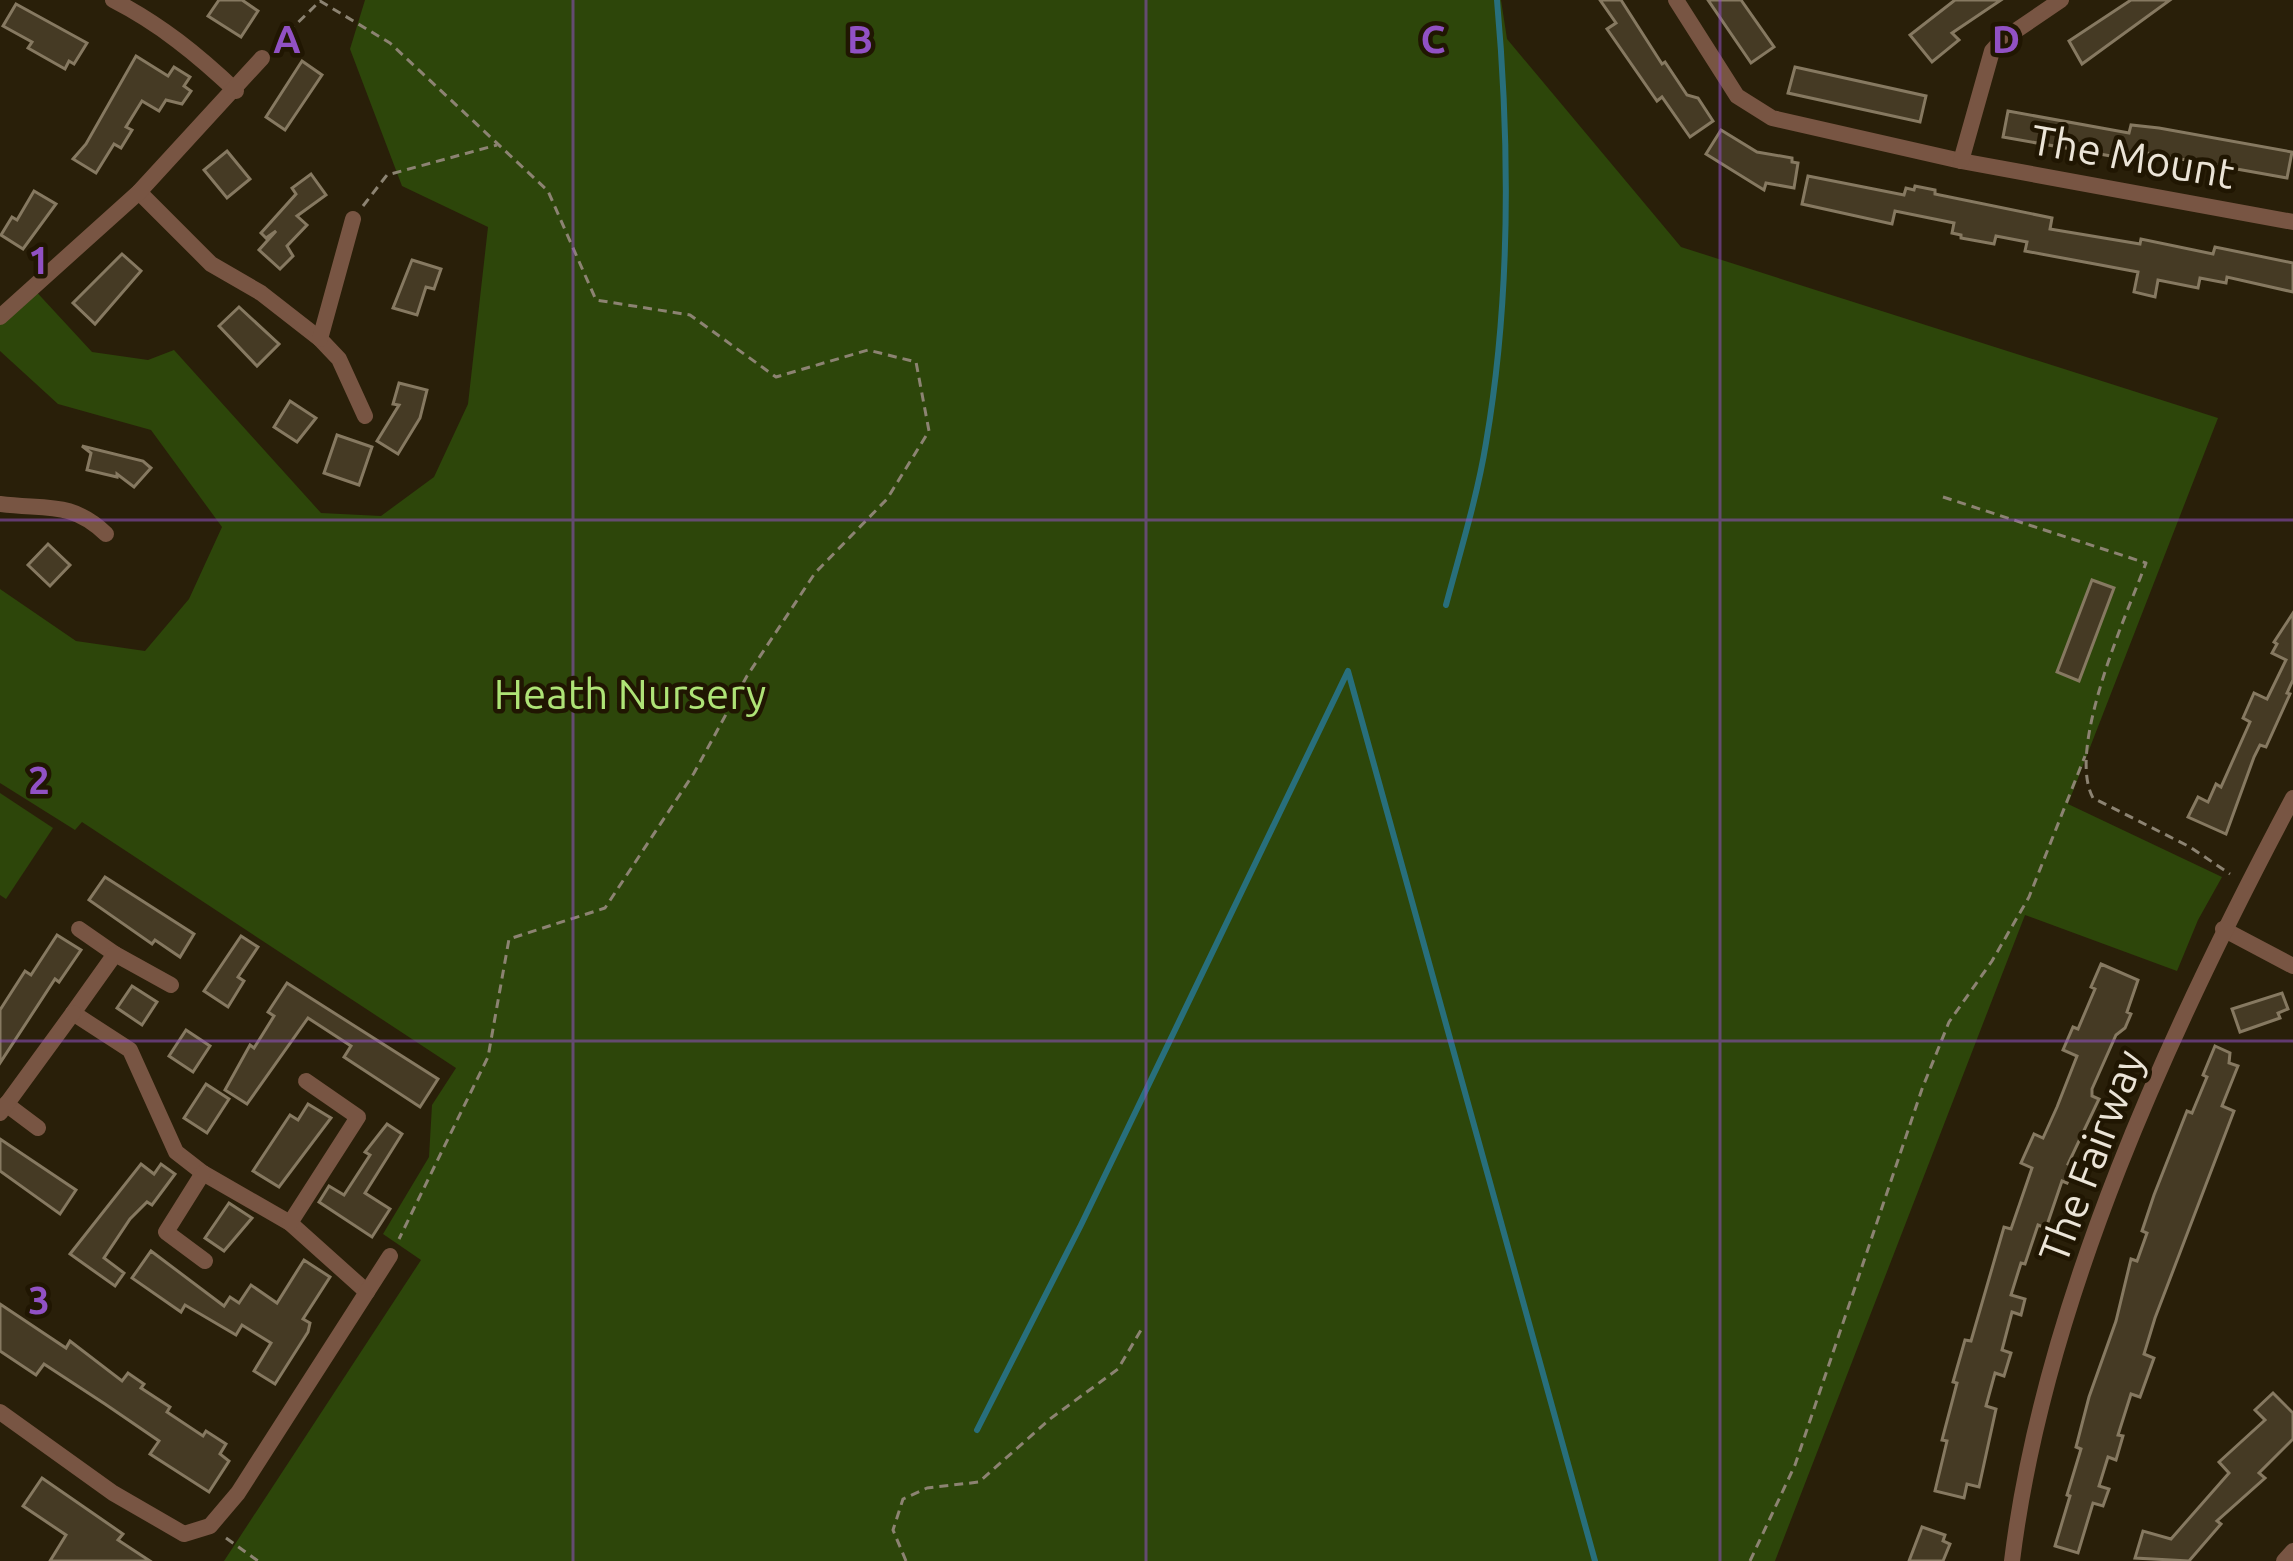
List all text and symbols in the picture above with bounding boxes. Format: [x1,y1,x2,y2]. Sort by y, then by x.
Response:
text: A [273,17,301,60]
text: B [847,17,873,60]
text: C [1421,17,1446,60]
text: D [1992,17,2020,60]
street label: The Mount [2028,115,2238,197]
text: 1 [28,238,50,281]
park label: Heath Nursery [494,670,766,717]
text: 2 [28,758,50,801]
street label: The Fairway [2029,1043,2153,1269]
text: 3 [28,1278,50,1321]

